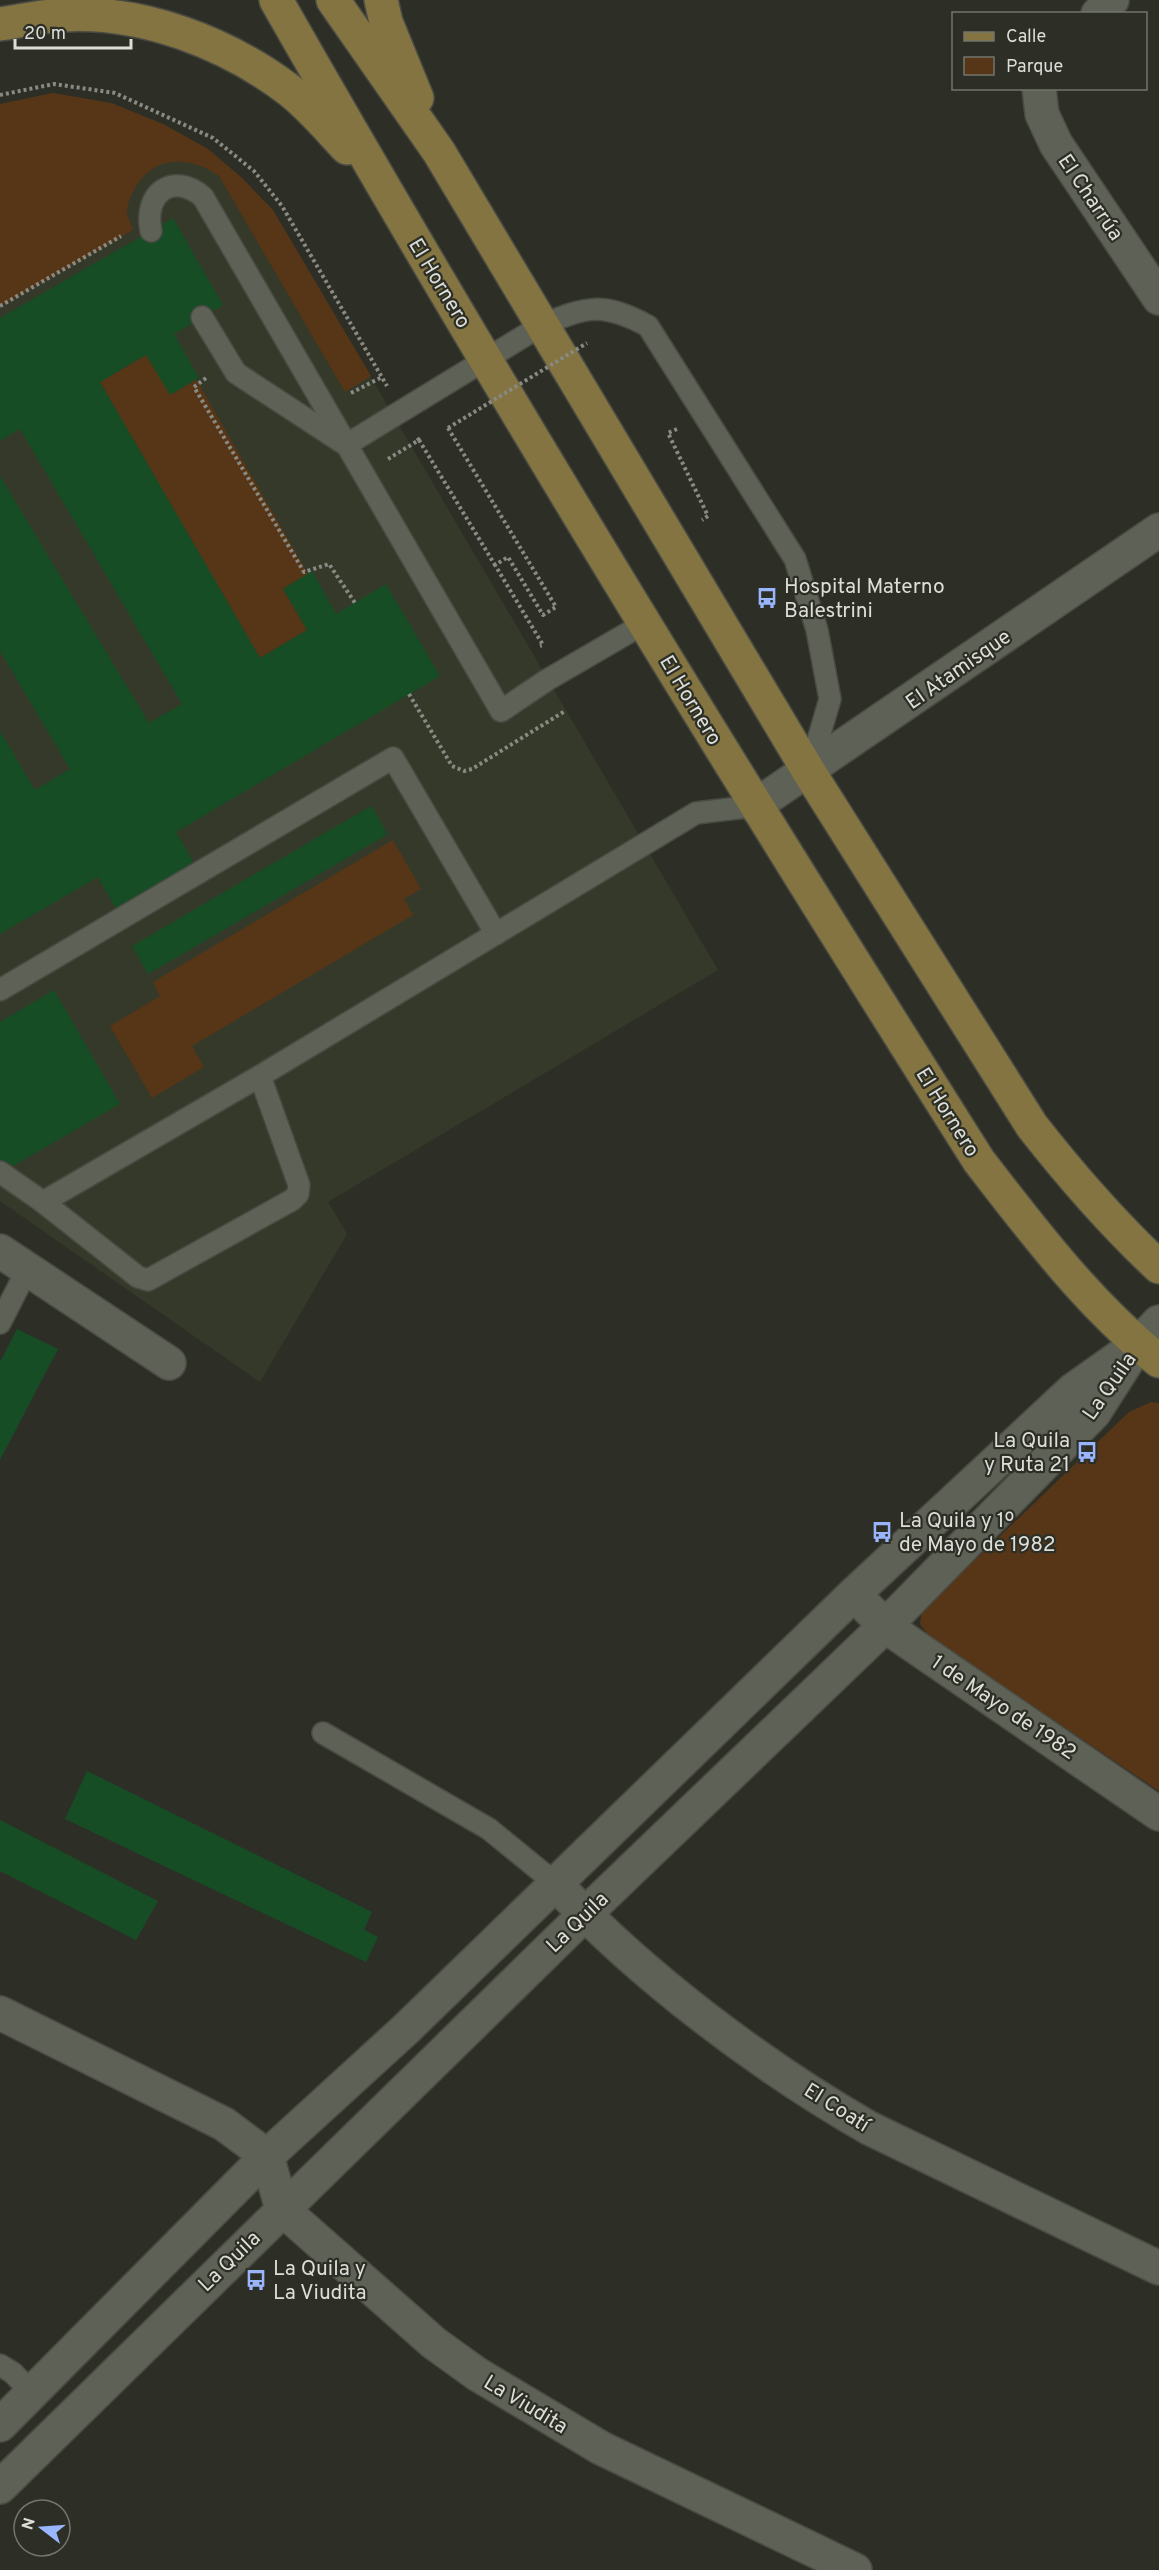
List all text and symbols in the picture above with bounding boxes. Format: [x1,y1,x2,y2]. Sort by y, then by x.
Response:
scale bar [15,12,130,50]
legend [952,12,1147,90]
text: 20 m [24,23,66,46]
text: Calle [1006,26,1046,49]
text: Parque [1006,56,1063,79]
street label: El Charrúa [1051,149,1129,246]
street label: El Hornero [401,234,476,334]
place label: Hospital Materno Balestrini [784,574,945,625]
bus stop icon: Hospital Materno Balestrini [755,586,779,610]
street label: El Atamisque [901,624,1017,717]
street label: El Hornero [652,651,727,751]
street label: El Hornero [909,1063,985,1163]
street label: La Quila [1077,1348,1143,1426]
place label: La Quila y Ruta 21 [984,1428,1070,1479]
bus stop icon: La Quila y Ruta 21 [1075,1440,1099,1464]
place label: La Quila y 1º de Mayo de 1982 [899,1508,1056,1559]
bus stop icon: La Quila y 1º de Mayo de 1982 [870,1520,894,1544]
street label: 1 de Mayo de 1982 [925,1650,1081,1767]
street label: La Quila [541,1887,615,1959]
street label: El Coatí [798,2078,876,2140]
street label: La Quila [193,2226,267,2298]
place label: La Quila y La Viudita [273,2256,367,2307]
bus stop icon: La Quila y La Viudita [244,2268,268,2292]
street label: La Viudita [478,2370,572,2441]
north arrow [12,2498,72,2558]
text: N [18,2516,41,2533]

